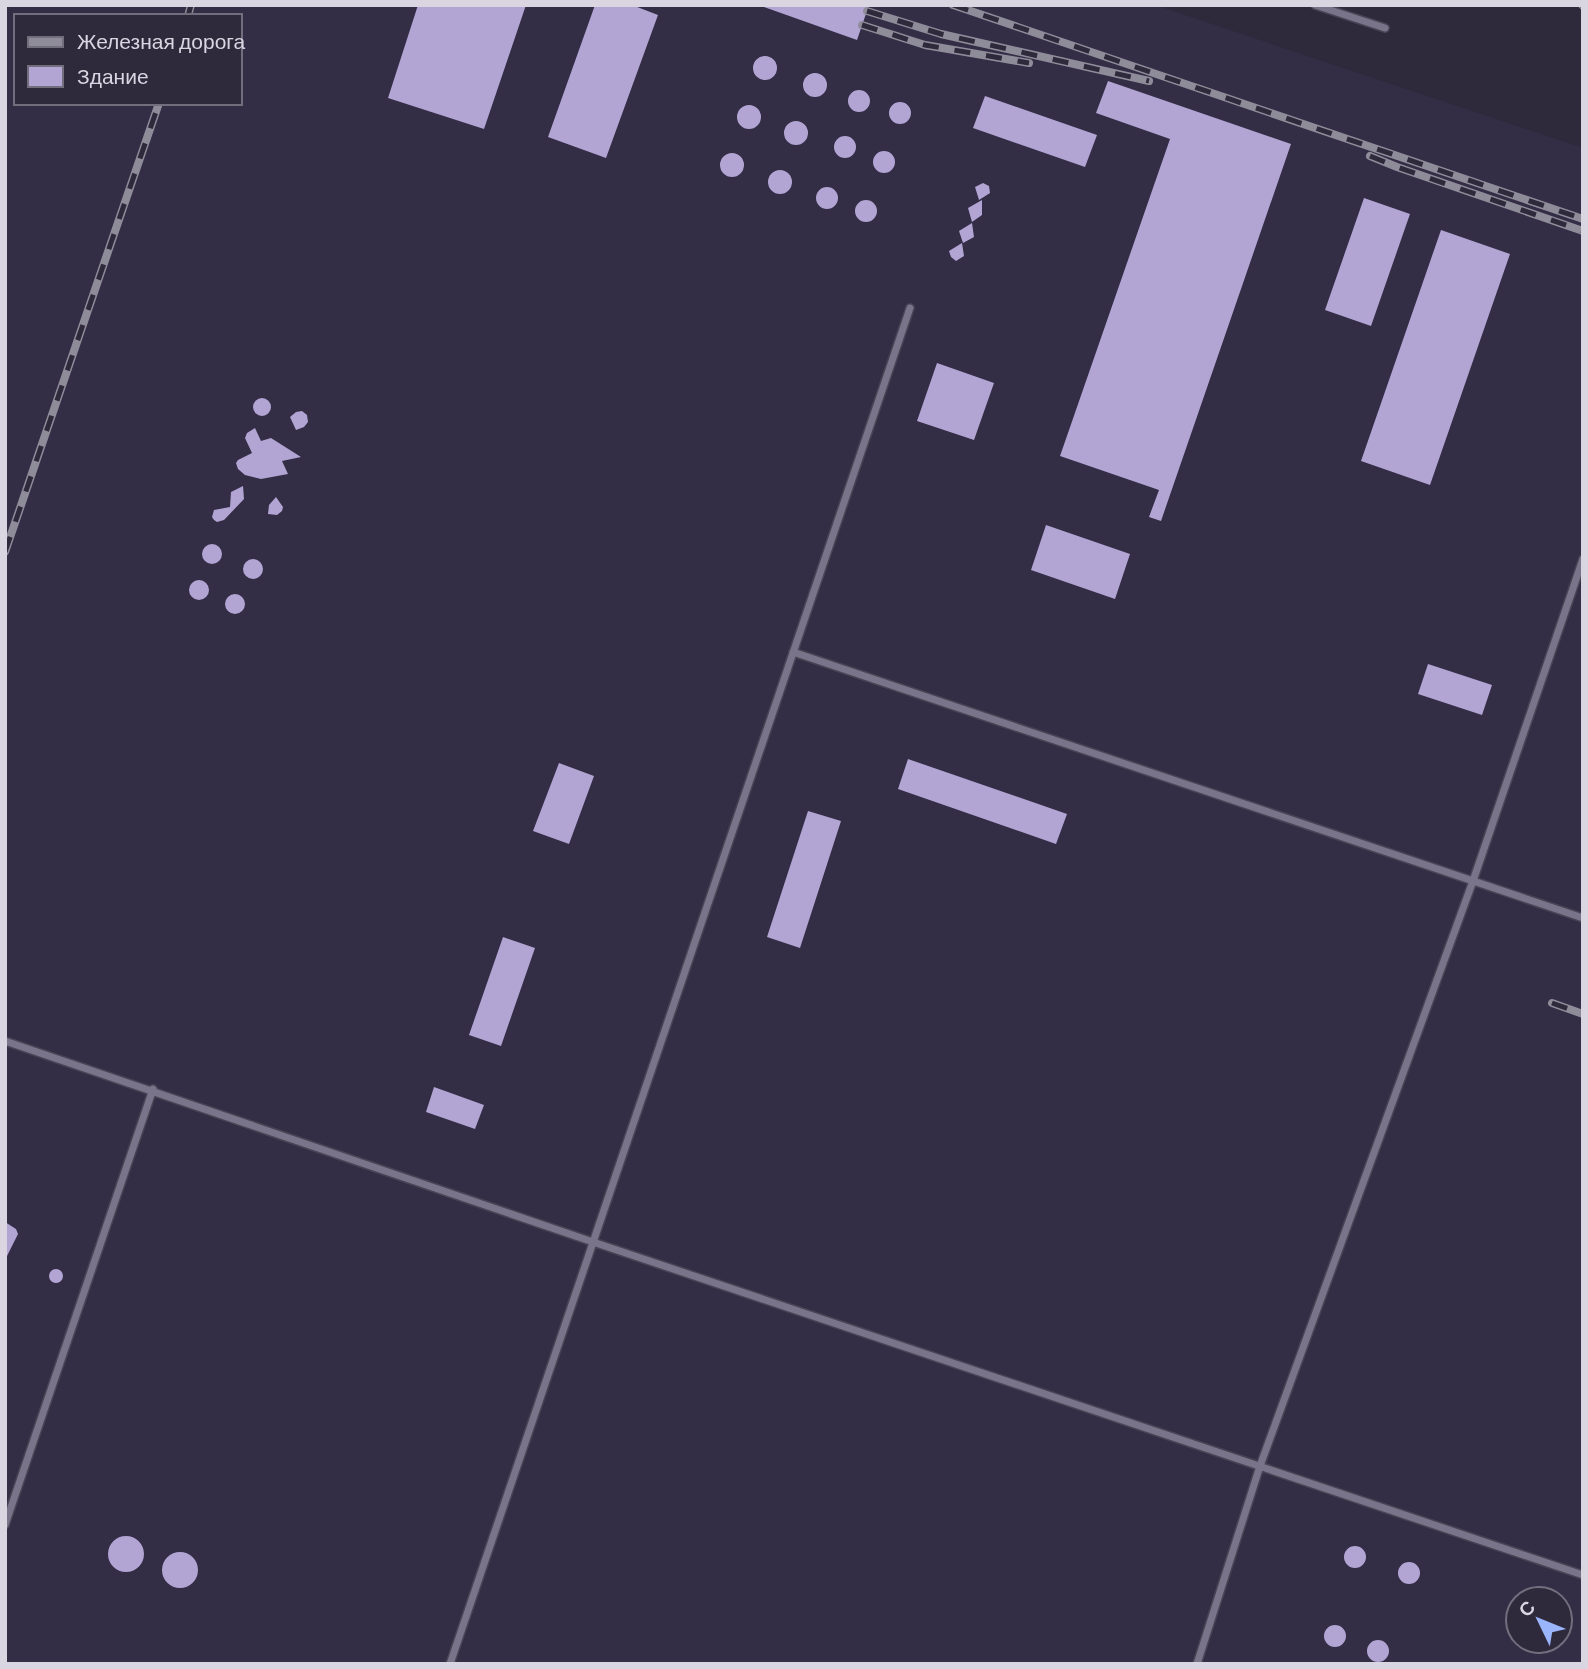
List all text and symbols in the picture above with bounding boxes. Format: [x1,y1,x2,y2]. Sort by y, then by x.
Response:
legend [14,14,242,105]
text: Железная дорога [77,28,246,53]
text: Здание [77,63,149,88]
north arrow [1504,1585,1574,1655]
text: С [1513,1595,1539,1621]

